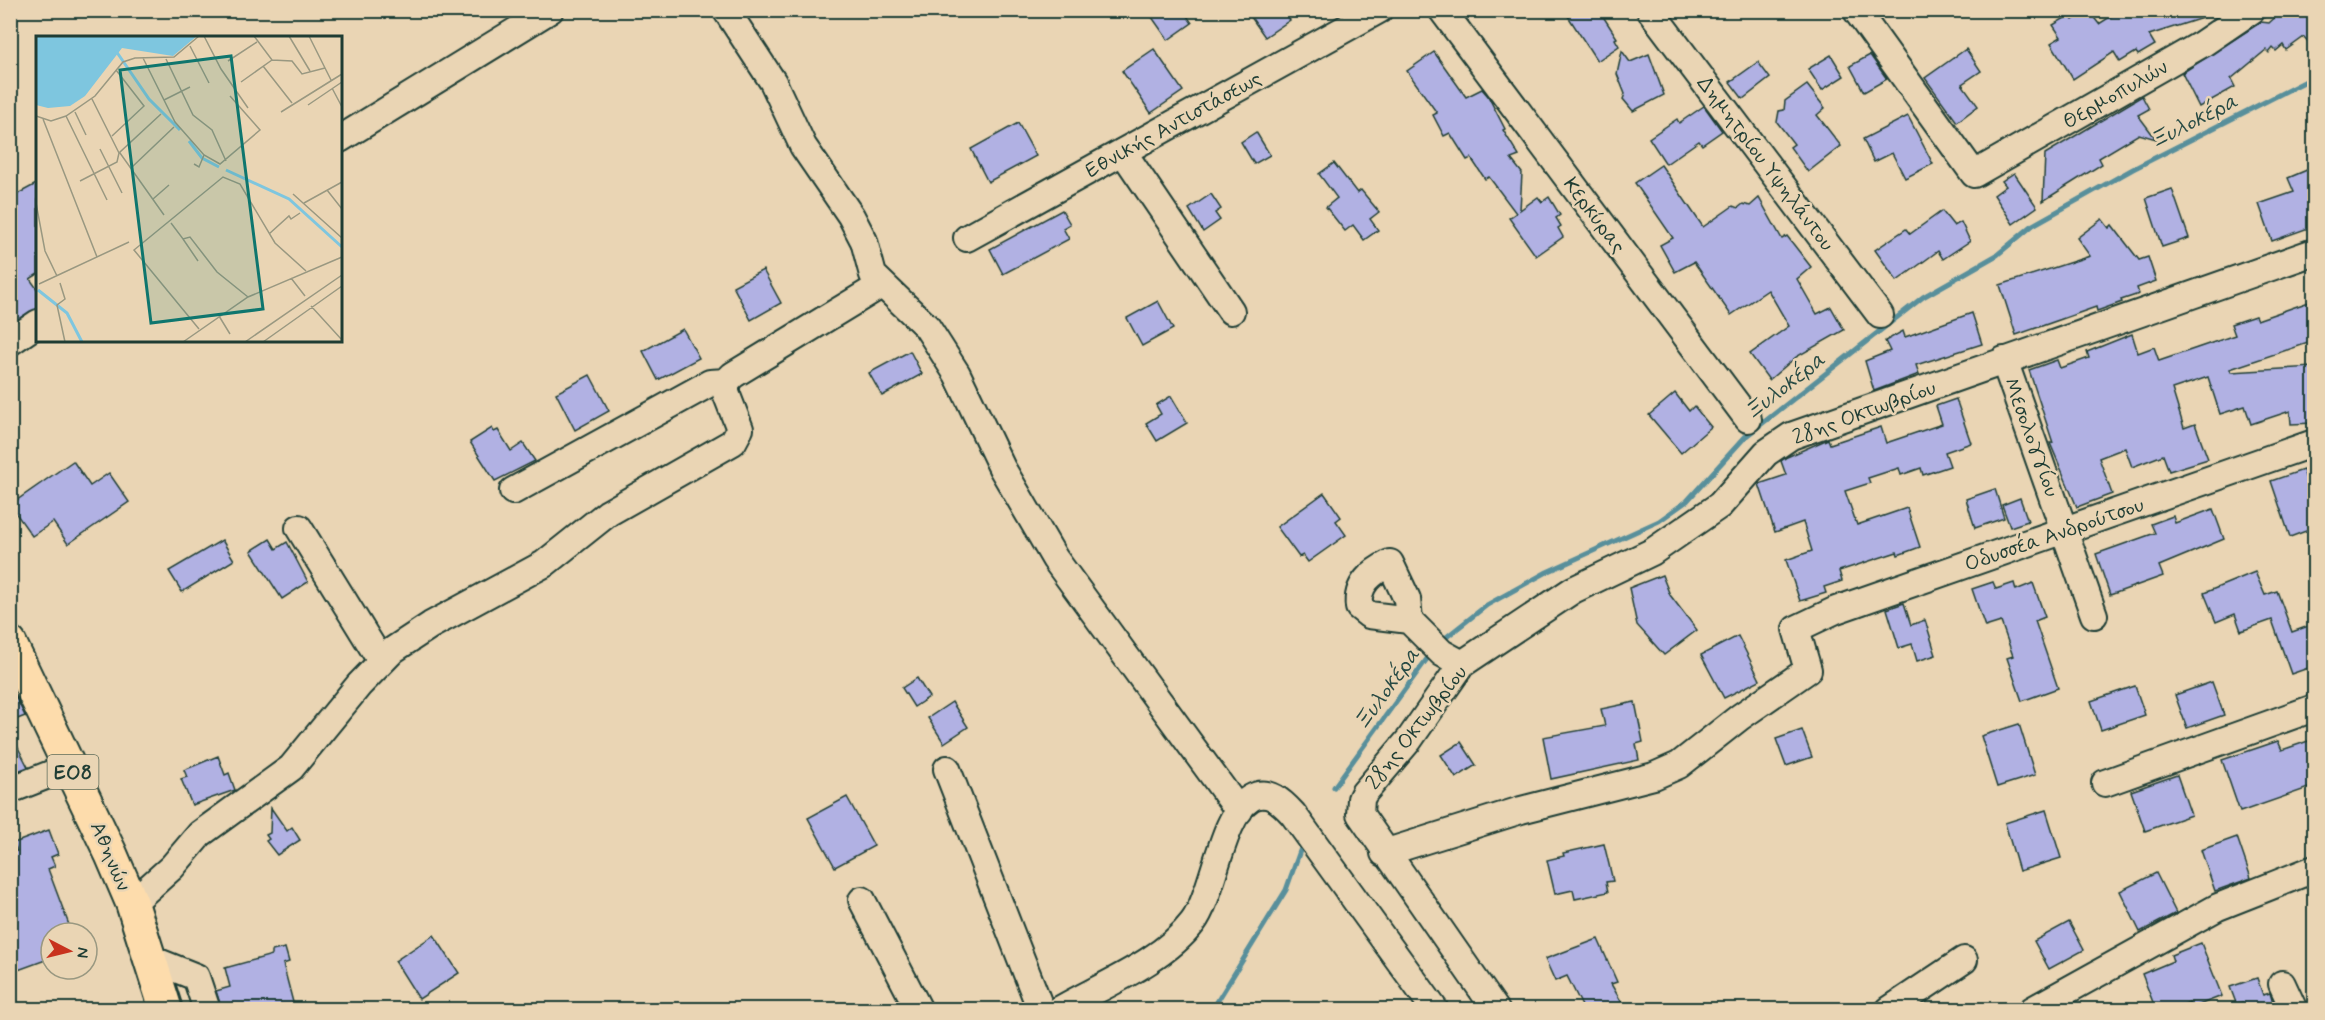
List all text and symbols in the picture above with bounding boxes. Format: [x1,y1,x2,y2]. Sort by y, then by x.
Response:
inset map [36,36,342,342]
street label: Θερμοπυλών [2058,53,2173,136]
street label: Εθνικής Αντιστάσεως [1080,65,1267,185]
street label: Δημητρίου Υψηλάντου [1690,70,1840,257]
water label: Ξυλοκέρα [2144,87,2243,156]
street label: Κερκύρας [1556,172,1632,259]
water label: Ξυλοκέρα [1738,345,1832,427]
street label: 28ης Οκτωβρίου [1789,374,1940,452]
street label: Μεσολογγίου [1997,374,2066,501]
street label: Οδυσσέα Ανδρούτσου [1961,490,2148,579]
water label: Ξυλοκέρα [1347,642,1427,736]
street label: 28ης Οκτωβρίου [1359,660,1474,796]
road number: ΕΟ8 [48,755,98,789]
street label: Αθηνών [83,817,137,895]
north arrow [39,921,99,981]
text: N [71,946,93,959]

